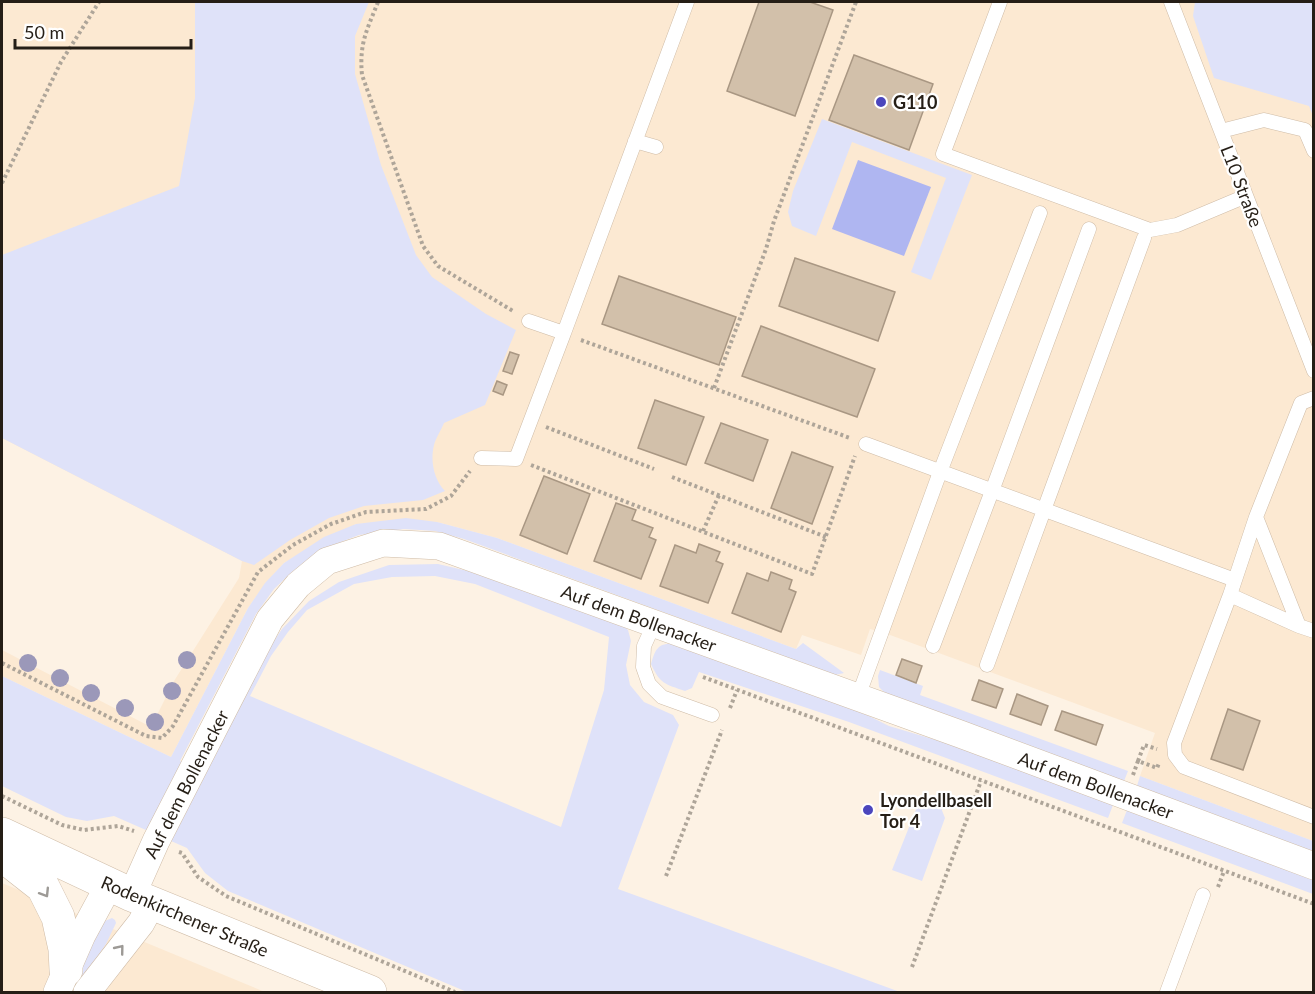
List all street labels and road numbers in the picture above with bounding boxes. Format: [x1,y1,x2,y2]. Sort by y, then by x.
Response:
street label: L10 Straße [1216,142,1268,230]
street label: Auf dem Bollenacker [558,580,720,656]
street label: Auf dem Bollenacker [139,706,233,862]
street label: Auf dem Bollenacker [1015,747,1177,823]
street label: Rodenkirchener Straße [98,871,272,961]

